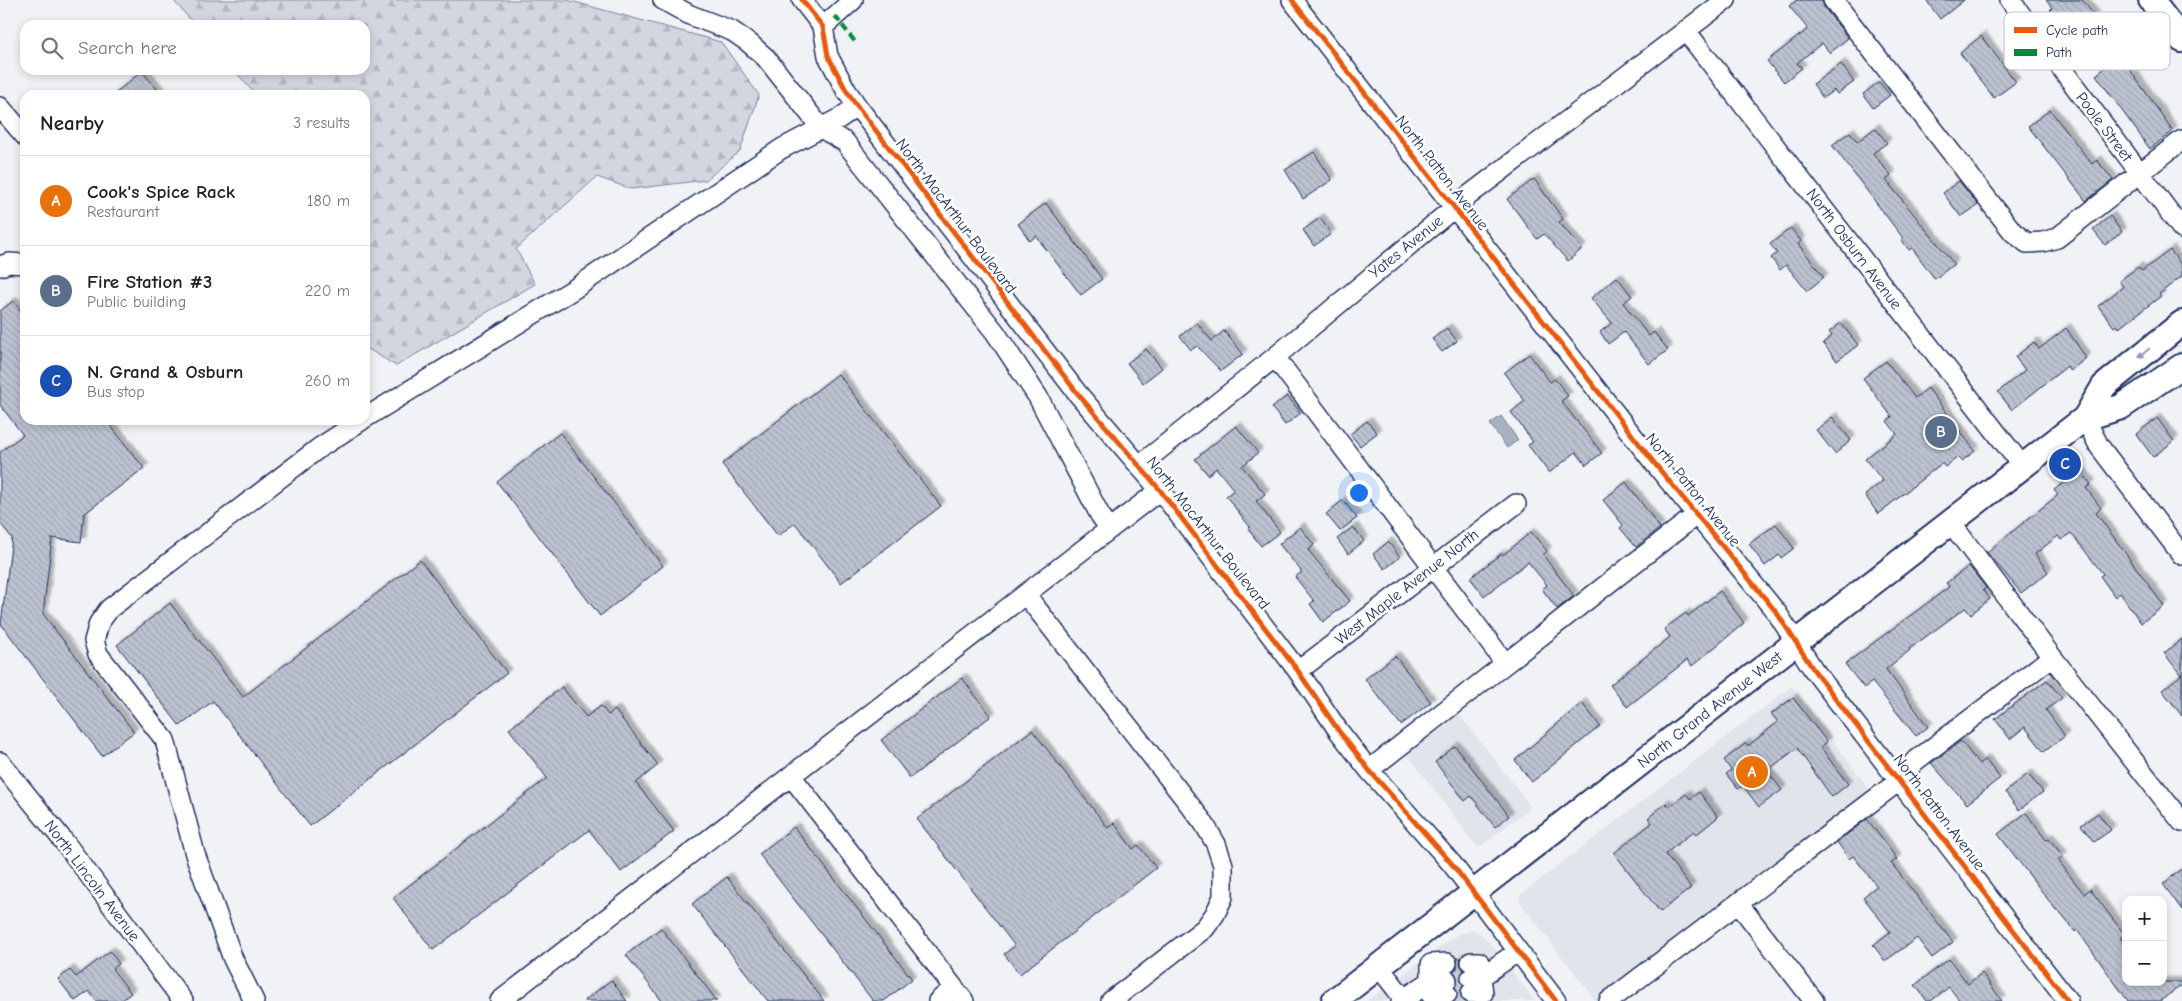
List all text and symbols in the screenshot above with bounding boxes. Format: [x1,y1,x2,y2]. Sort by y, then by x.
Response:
legend [2004,12,2170,70]
search box [20,20,370,75]
text: Cycle path [2046,22,2108,39]
icon: search [38,34,66,62]
text: Search here [78,37,177,59]
text: Path [2046,44,2072,61]
street label: Poole Street [2072,89,2136,166]
text: Nearby [40,111,104,135]
street label: North Patton Avenue [1392,112,1492,234]
text: 3 results [293,114,350,132]
street label: North MacArthur Boulevard [892,135,1020,297]
text: Cook's Spice Rack [87,181,235,203]
street label: North Osburn Avenue [1803,185,1905,313]
text: A [52,192,60,210]
text: 180 m [307,192,350,210]
text: Restaurant [87,203,159,221]
street label: Yates Avenue [1365,212,1447,282]
text: Fire Station #3 [87,271,212,293]
text: B [51,282,61,300]
text: 220 m [305,282,350,300]
text: Public building [87,293,186,311]
one-way arrow [2138,348,2151,359]
text: N. Grand & Osburn [87,361,243,383]
text: C [51,372,61,390]
text: 260 m [305,372,350,390]
text: Bus stop [87,383,145,401]
pin: B [1925,413,1957,451]
street label: North Patton Avenue [1642,430,1744,550]
pin: C [2049,445,2081,483]
street label: North MacArthur Boulevard [1143,453,1273,613]
your location [1346,480,1372,506]
street label: West Maple Avenue North [1332,525,1482,649]
street label: North Grand Avenue West [1634,648,1786,772]
street label: North Patton Avenue [1890,750,1988,874]
pin: A [1736,753,1768,791]
street label: North Lincoln Avenue [41,817,143,945]
map controls [2122,896,2167,986]
button: + [2122,896,2167,941]
button: − [2122,941,2167,986]

